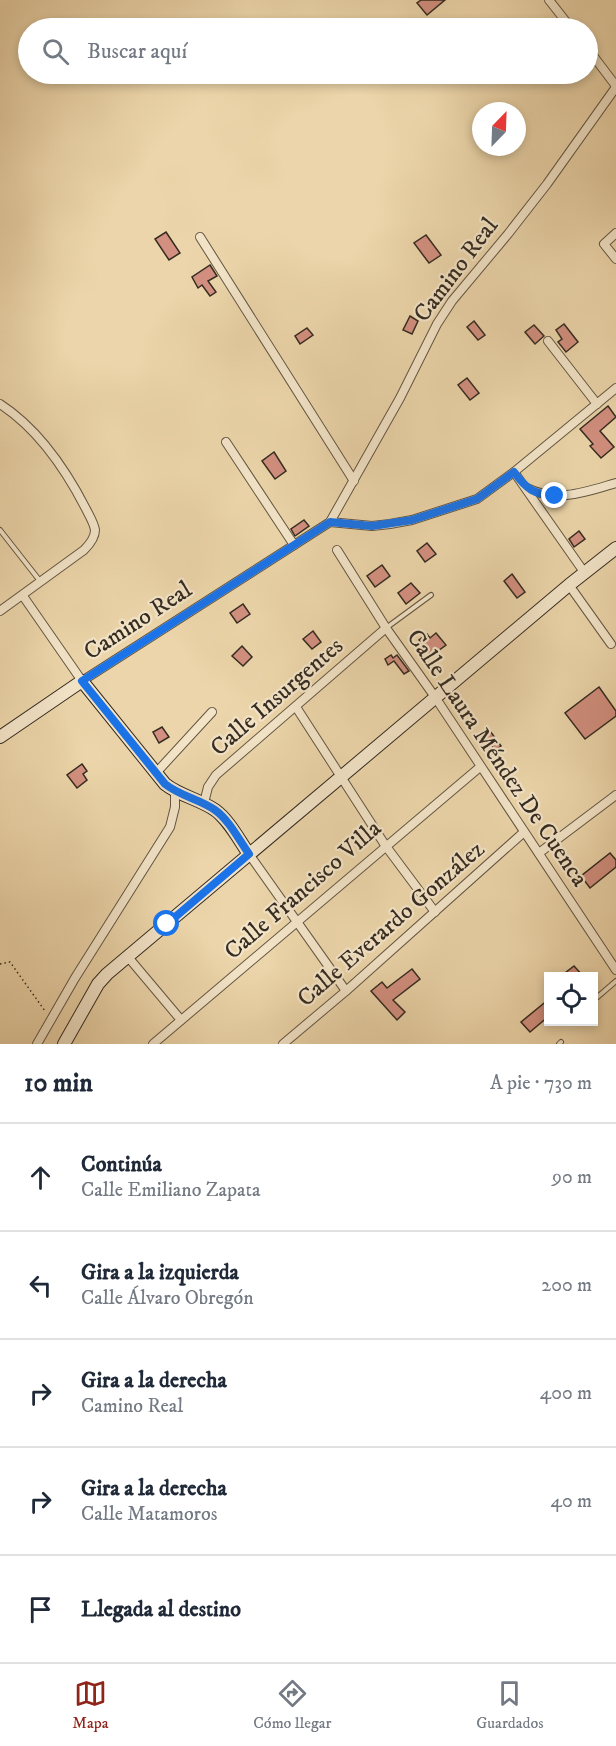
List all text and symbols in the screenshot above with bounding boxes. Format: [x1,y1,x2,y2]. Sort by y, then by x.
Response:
search box [18,18,598,84]
icon: search [39,35,72,68]
text: Buscar aquí [87,38,187,65]
north arrow [472,102,526,156]
street label: Camino Real [407,211,505,328]
route end [541,482,567,508]
street label: Camino Real [78,575,198,667]
street label: Calle Laura Méndez De Cuenca [400,624,595,893]
street label: Calle Insurgentes [204,631,350,763]
street label: Calle Francisco Villa [218,813,388,966]
street label: Calle Everardo González [291,834,491,1014]
route start [153,910,179,936]
map controls [544,972,598,1026]
button: locate [544,972,598,1026]
text: 10 min [24,1067,93,1100]
text: A pie · 730 m [490,1071,592,1096]
text: Continúa [81,1151,162,1178]
icon: ahead [24,1161,57,1194]
text: 90 m [552,1165,592,1190]
text: Calle Emiliano Zapata [81,1178,261,1203]
text: Gira a la izquierda [81,1259,239,1286]
icon: left [24,1269,57,1302]
text: 200 m [541,1273,592,1298]
text: Calle Álvaro Obregón [81,1286,254,1311]
text: Gira a la derecha [81,1367,227,1394]
icon: right [24,1377,57,1410]
text: 400 m [540,1381,592,1406]
text: Camino Real [81,1394,183,1419]
text: Gira a la derecha [81,1475,227,1502]
icon: right [24,1485,57,1518]
text: 40 m [550,1489,592,1514]
text: Calle Matamoros [81,1502,217,1527]
icon: arrive [24,1593,57,1626]
text: Llegada al destino [81,1596,241,1623]
tab: Mapa [72,1677,109,1733]
tab: Cómo llegar [253,1677,332,1733]
tab: Guardados [476,1677,544,1733]

